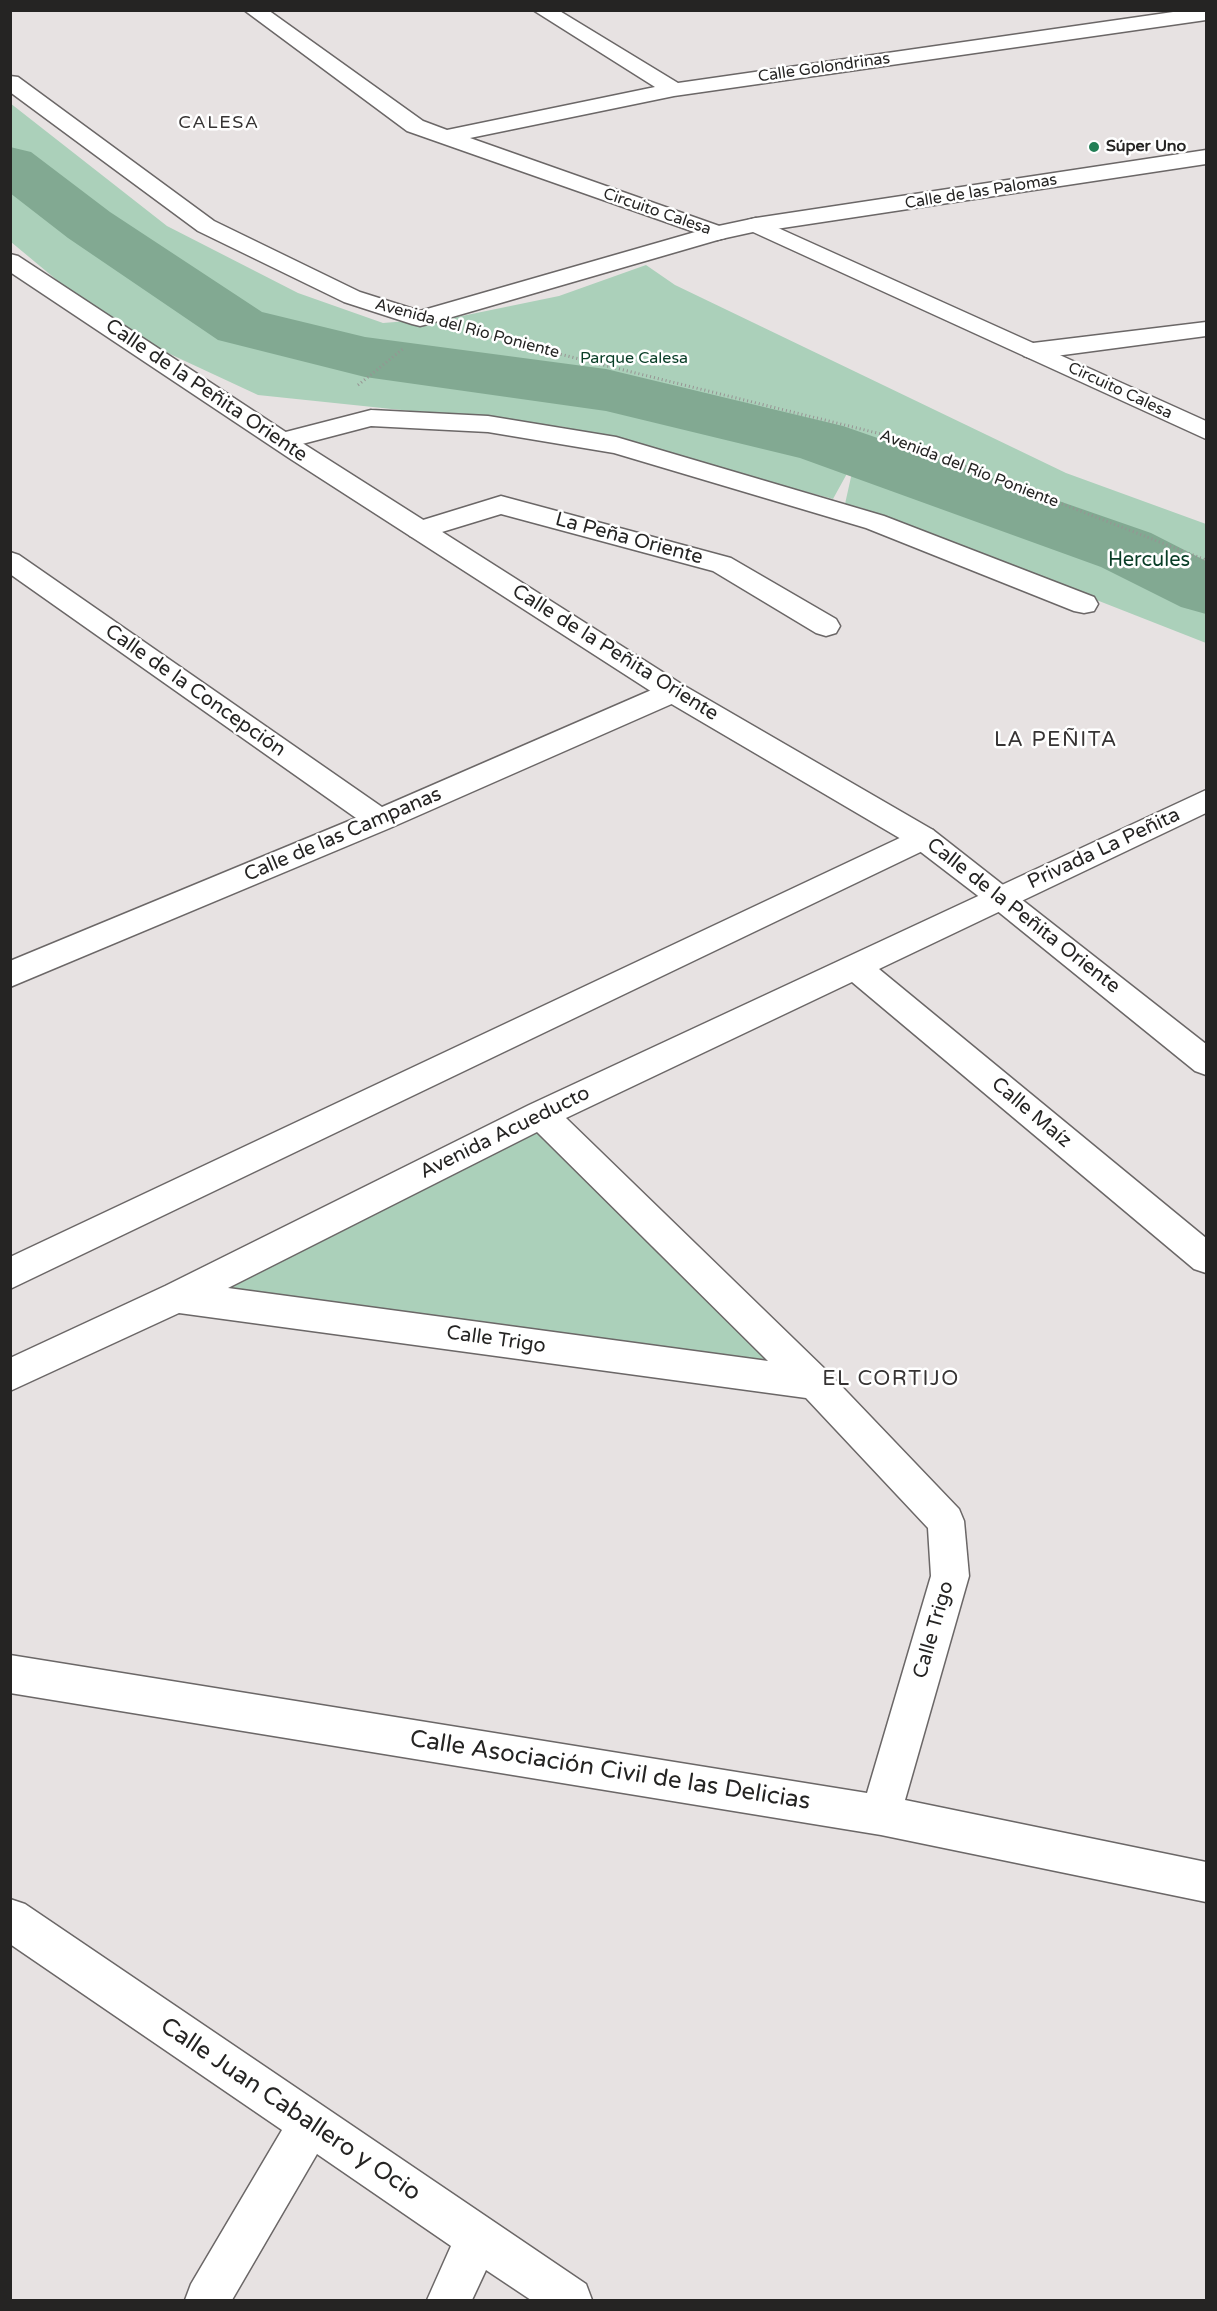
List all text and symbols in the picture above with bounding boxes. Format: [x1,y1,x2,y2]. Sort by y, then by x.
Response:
street label: Calle Golondrinas [757,49,891,87]
district label: CALESA [178,112,260,134]
place label: Súper Uno [1106,137,1186,157]
marker: Súper Uno [1087,140,1101,154]
street label: Calle de las Palomas [904,170,1058,214]
street label: Circuito Calesa [600,185,714,239]
street label: Avenida del Río Poniente [373,295,561,363]
street label: Calle de la Peñita Oriente [100,314,312,468]
park label: Parque Calesa [580,349,688,369]
street label: Circuito Calesa [1065,358,1175,424]
street label: Avenida del Río Poniente [877,426,1061,512]
street label: La Peña Oriente [553,508,705,570]
park label: Hercules [1108,549,1190,573]
street label: Calle de la Peñita Oriente [507,580,723,726]
street label: Calle de la Concepción [100,620,290,762]
district label: LA PEÑITA [994,727,1118,753]
street label: Calle de las Campanas [241,783,445,887]
street label: Privada La Peñita [1024,803,1184,895]
street label: Calle de la Peñita Oriente [922,833,1124,999]
street label: Calle Maíz [986,1073,1076,1153]
street label: Avenida Acueducto [416,1081,594,1185]
street label: Calle Trigo [445,1321,547,1359]
district label: EL CORTIJO [822,1366,960,1392]
street label: Calle Trigo [909,1579,959,1681]
street label: Calle Asociación Civil de las Delicias [408,1725,812,1817]
street label: Calle Juan Caballero y Ocio [154,2012,426,2208]

